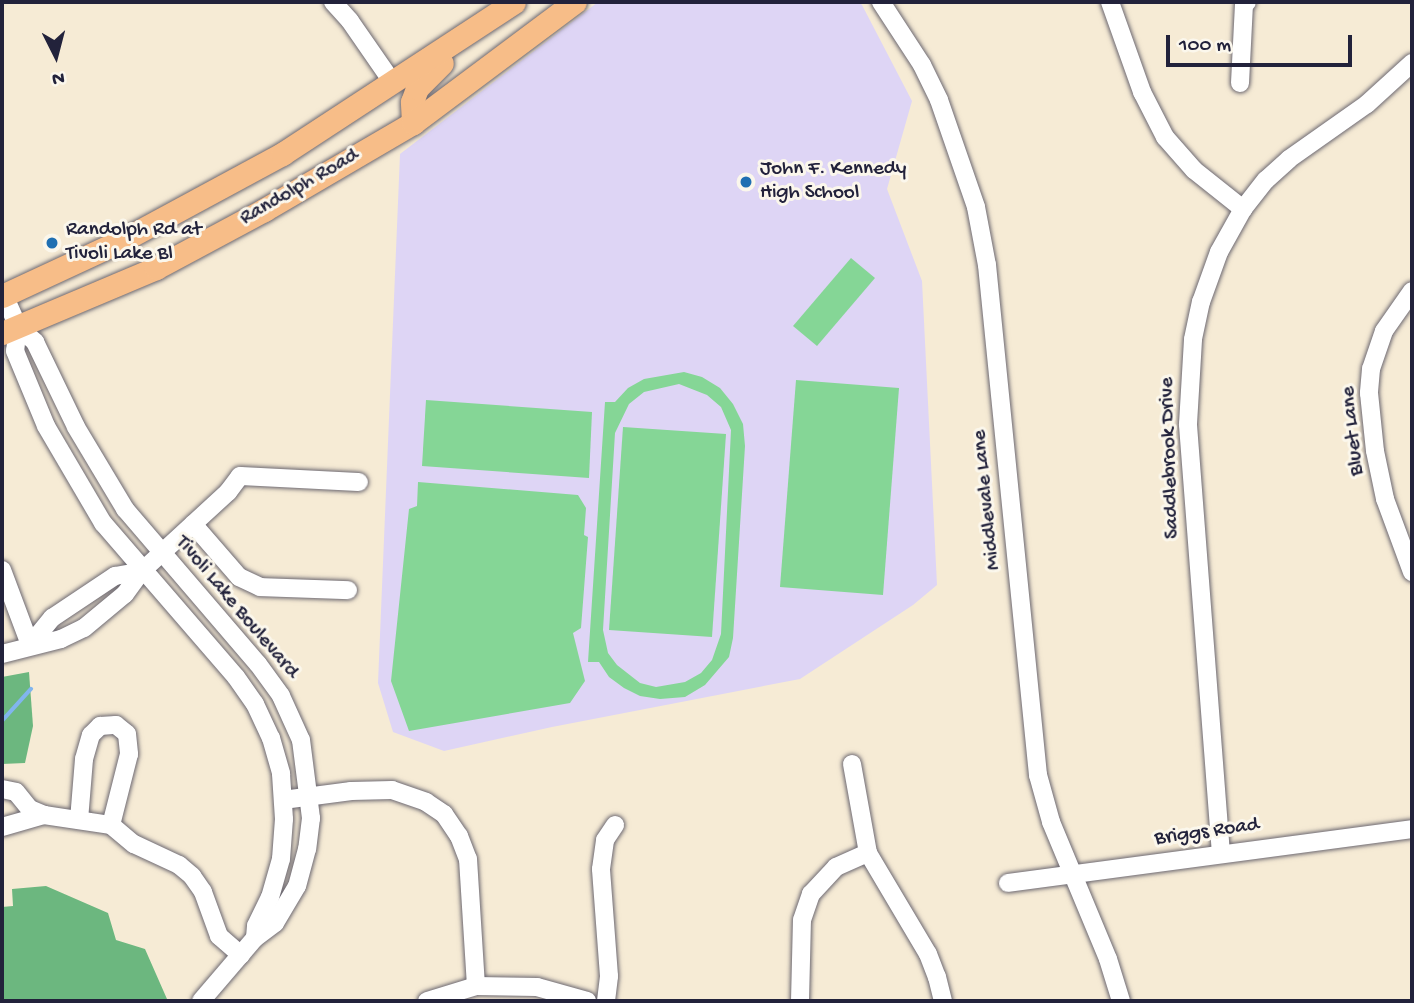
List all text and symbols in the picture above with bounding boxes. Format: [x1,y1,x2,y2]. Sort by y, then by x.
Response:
north arrow [21,21,91,91]
scale bar [1169,21,1354,65]
text: 100 m [1179,34,1231,59]
text: N [51,65,66,89]
street label: Randolph Road [236,144,364,232]
place label: John F. Kennedy High School [760,157,906,207]
marker: John F. Kennedy High School [738,174,754,190]
place label: Randolph Rd at Tivoli Lake Bl [66,218,202,268]
marker: Randolph Rd at Tivoli Lake Bl [44,235,60,251]
street label: Saddlebrook Drive [1156,377,1186,539]
street label: Bluet Lane [1337,385,1371,477]
street label: Middlevale Lane [968,429,1008,571]
street label: Tivoli Lake Boulevard [169,531,303,685]
street label: Briggs Road [1153,813,1261,853]

